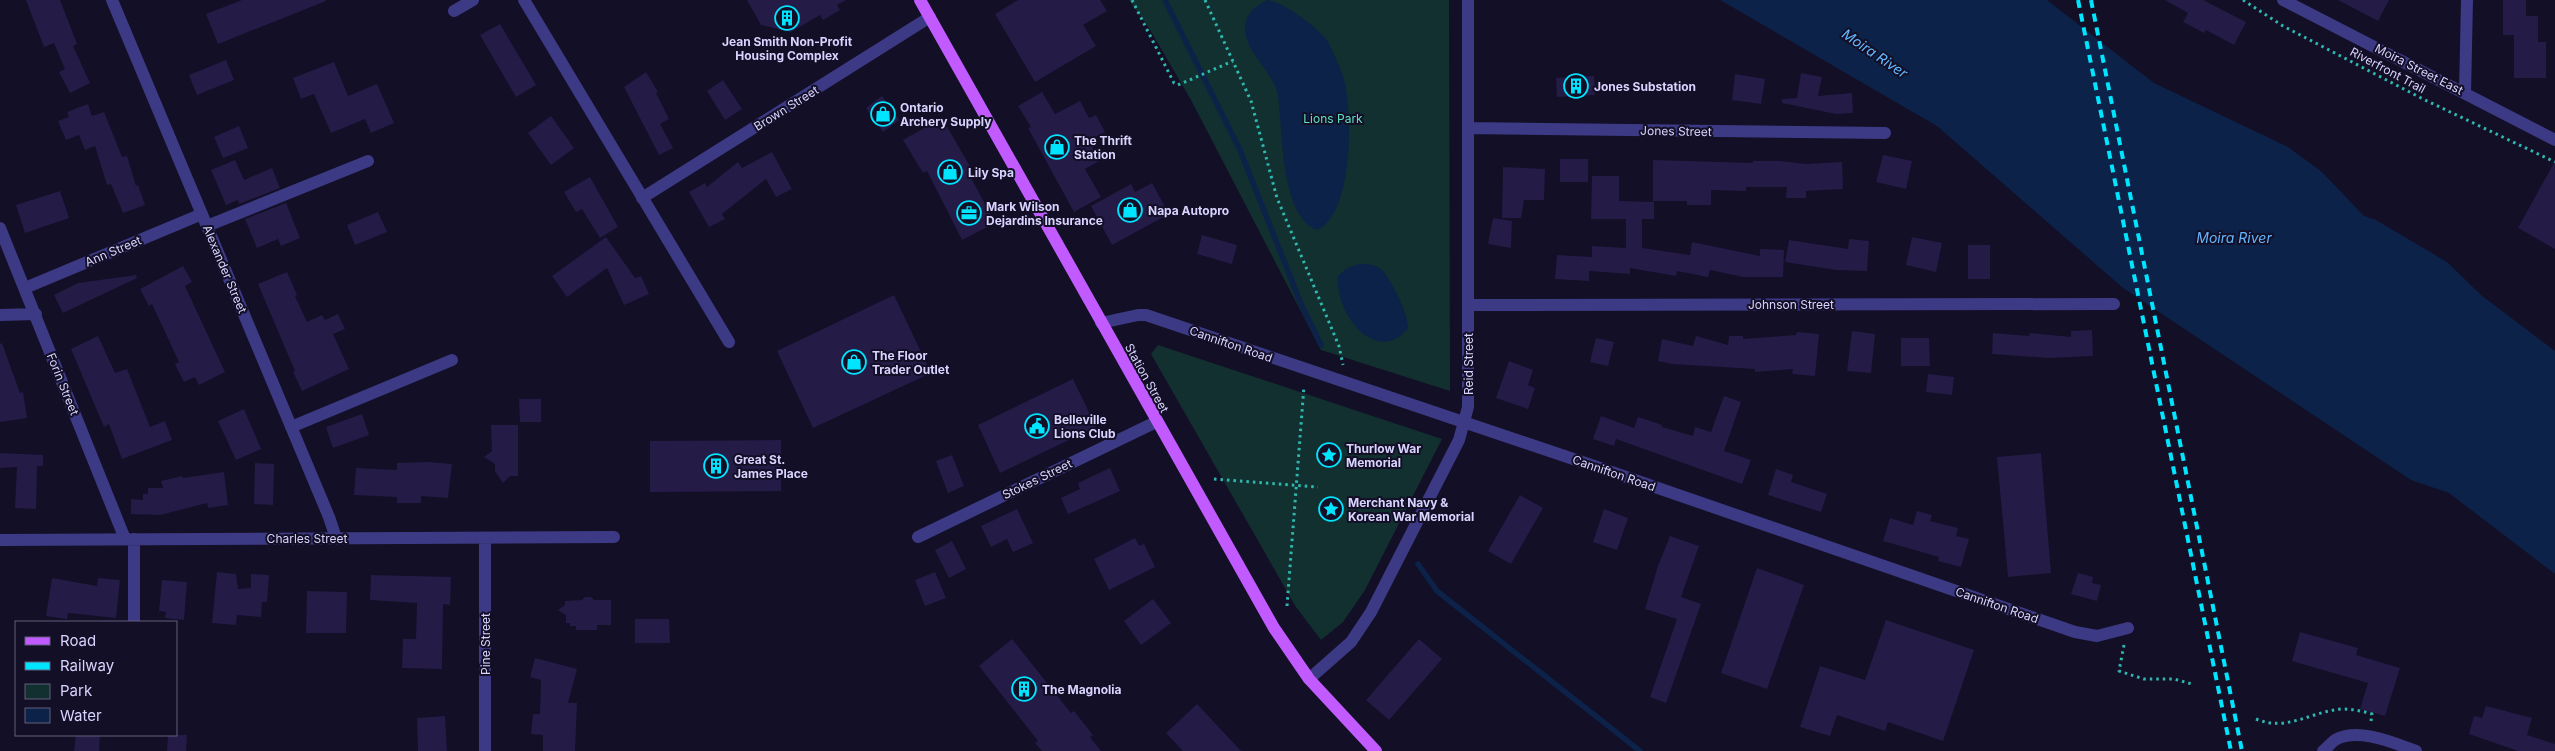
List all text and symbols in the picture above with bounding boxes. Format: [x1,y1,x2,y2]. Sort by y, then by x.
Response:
building icon: Jean Smith Non-Profit Housing Complex [774,5,800,31]
water label: Moira River [1839,25,1912,82]
place label: Jean Smith Non-Profit Housing Complex [722,34,853,63]
street label: Moira Street East [2372,40,2466,98]
street label: Riverfront Trail [2348,44,2428,96]
building icon: Jones Substation [1563,73,1589,99]
place label: Jones Substation [1594,79,1696,94]
street label: Brown Street [751,82,821,134]
place label: Ontario Archery Supply [900,100,992,129]
shop icon: Ontario Archery Supply [870,101,896,127]
park label: Lions Park [1303,111,1363,126]
street label: Jones Street [1640,123,1712,139]
place label: The Thrift Station [1074,133,1132,162]
shop icon: The Thrift Station [1044,134,1070,160]
shop icon: Lily Spa [937,159,963,185]
place label: Lily Spa [968,165,1014,180]
shop icon: Napa Autopro [1117,197,1143,223]
place label: Mark Wilson Dejardins Insurance [986,199,1103,228]
office icon: Mark Wilson Dejardins Insurance [956,200,982,226]
place label: Napa Autopro [1148,203,1229,218]
street label: Alexander Street [200,223,250,315]
water label: Moira River [2196,229,2272,246]
street label: Ann Street [83,232,143,270]
street label: Johnson Street [1748,297,1834,312]
street label: Cannifton Road [1187,323,1275,365]
street label: Reid Street [1461,333,1476,395]
street label: Station Street [1122,341,1172,415]
place label: The Floor Trader Outlet [872,348,950,377]
shop icon: The Floor Trader Outlet [841,349,867,375]
street label: Forin Street [44,351,82,417]
place label: Belleville Lions Club [1054,412,1116,441]
public building icon: Belleville Lions Club [1024,413,1050,439]
place label: Thurlow War Memorial [1346,441,1421,470]
place icon: Thurlow War Memorial [1316,442,1342,468]
place label: Great St. James Place [734,452,808,481]
street label: Cannifton Road [1570,452,1658,494]
building icon: Great St. James Place [703,453,729,479]
street label: Stokes Street [1000,456,1074,502]
place label: Merchant Navy & Korean War Memorial [1348,495,1474,524]
place icon: Merchant Navy & Korean War Memorial [1318,496,1344,522]
street label: Charles Street [267,531,347,546]
street label: Cannifton Road [1953,584,2041,626]
street label: Pine Street [478,613,493,675]
legend [15,621,178,736]
text: Road [60,631,96,650]
text: Railway [60,656,115,675]
building icon: The Magnolia [1011,676,1037,702]
text: Park [60,681,93,700]
place label: The Magnolia [1042,682,1122,697]
text: Water [60,706,102,725]

